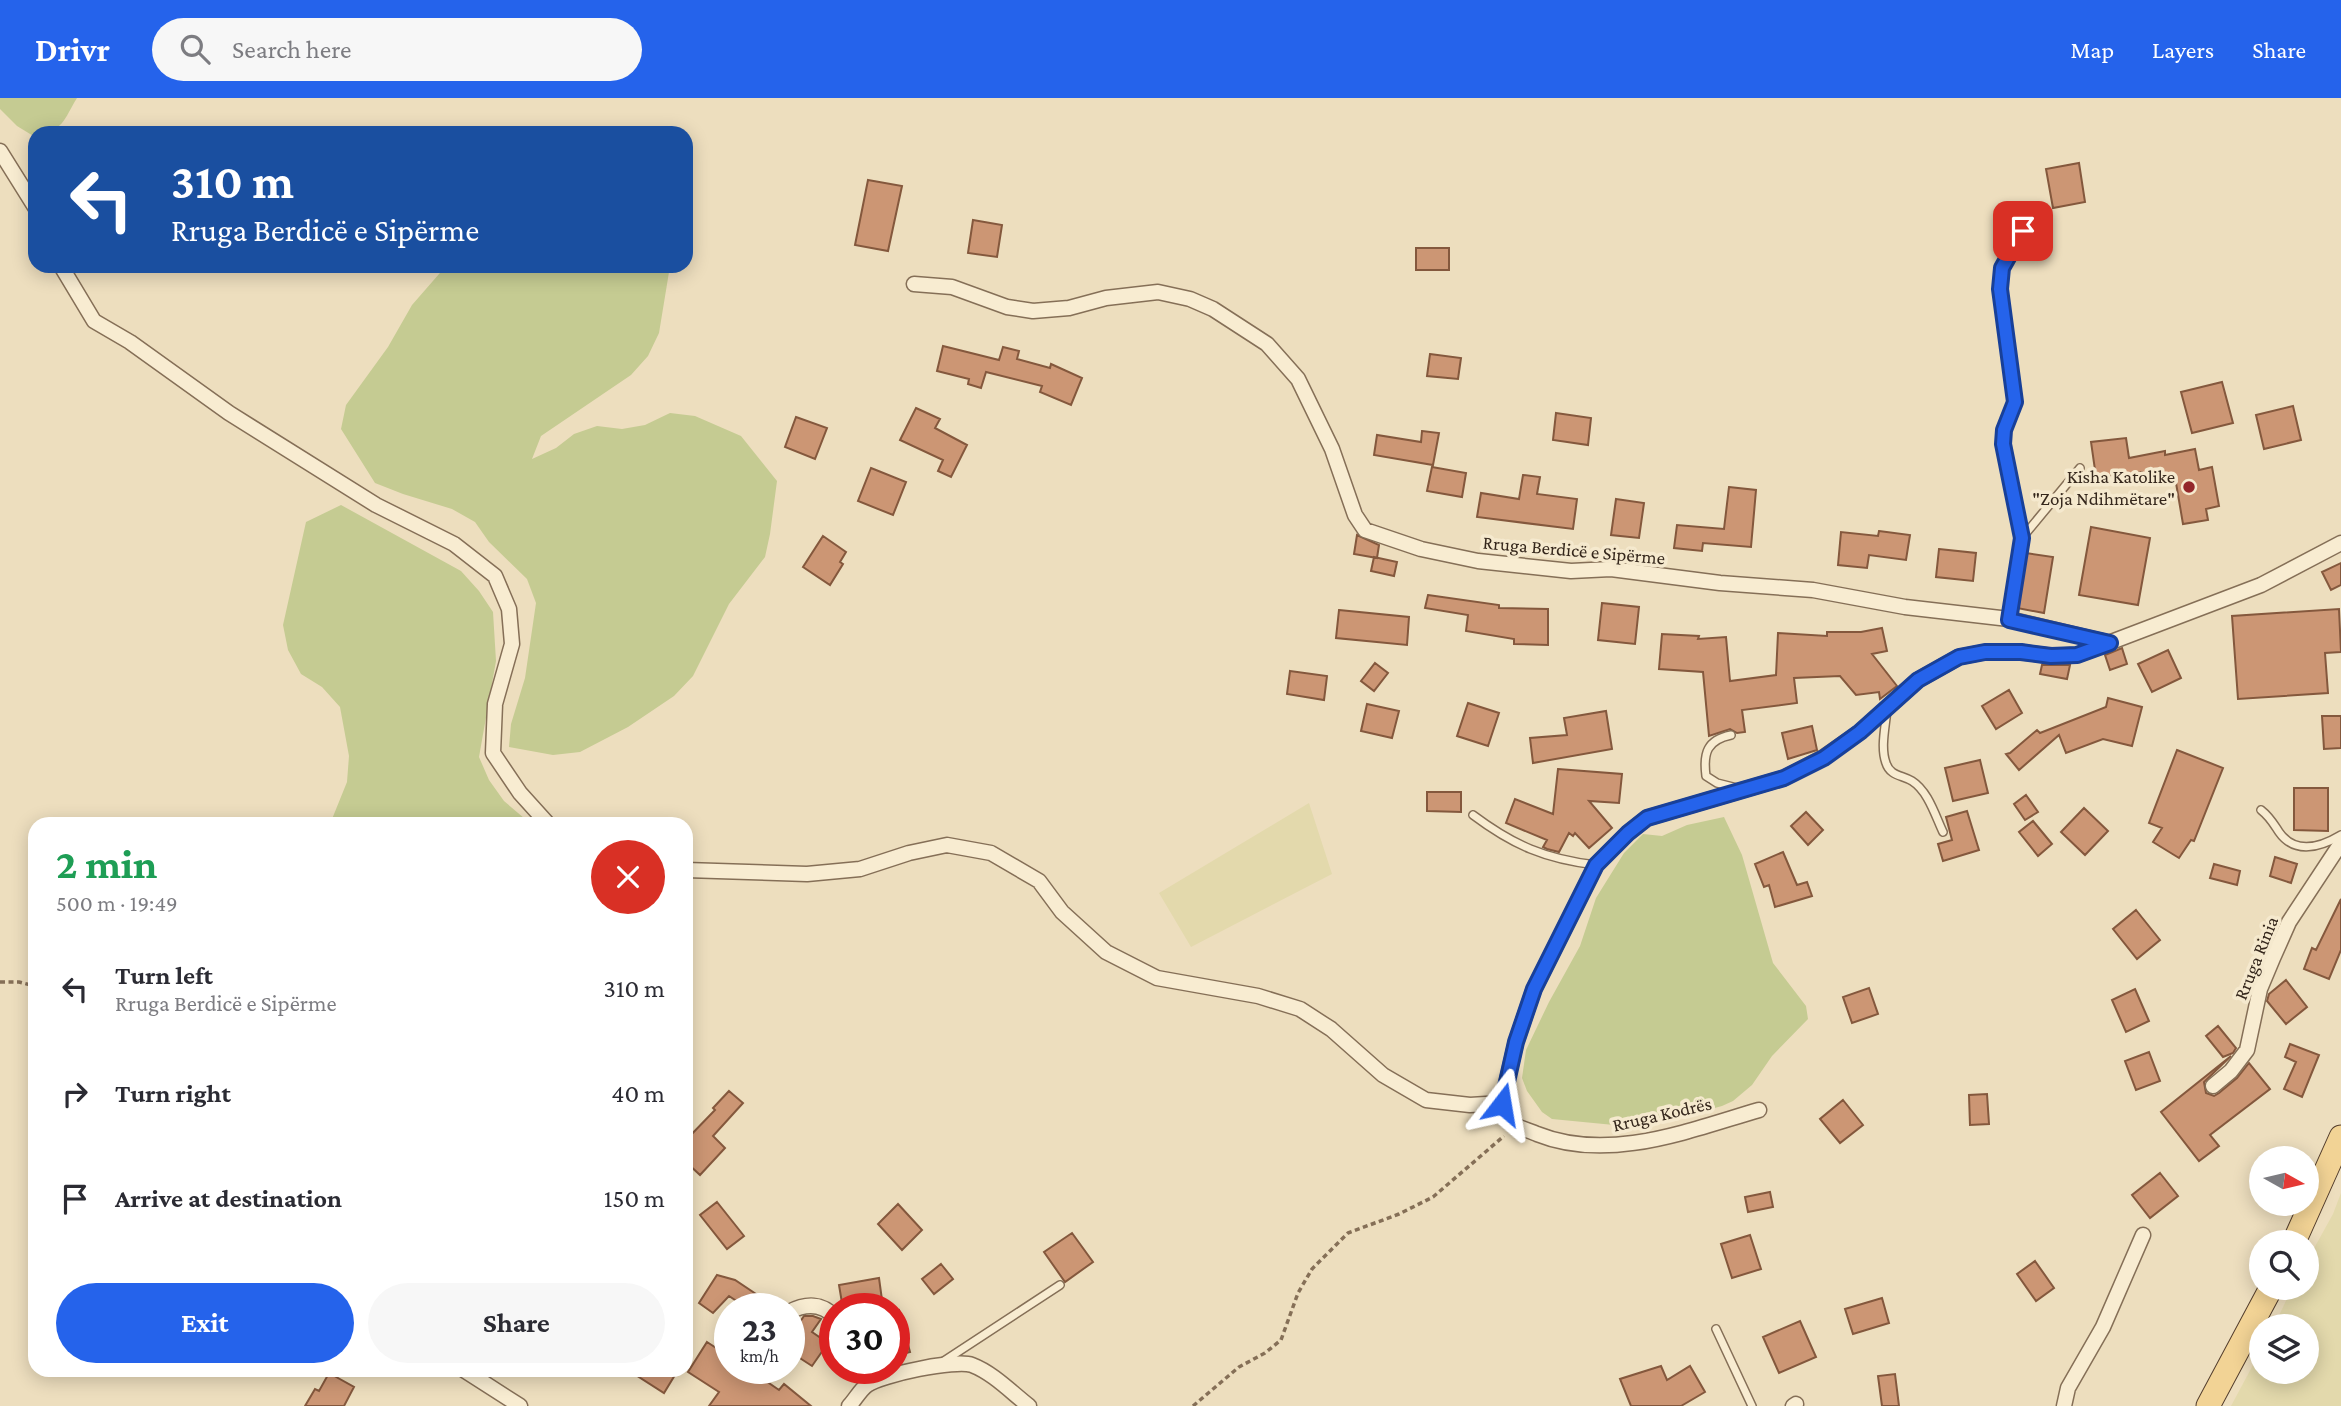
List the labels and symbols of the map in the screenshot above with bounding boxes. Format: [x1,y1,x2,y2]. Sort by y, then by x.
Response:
pin [1993,201,2053,261]
place label: Kisha Katolike "Zoja Ndihmëtare" [2032,466,2175,510]
marker: Kisha Katolike "Zoja Ndihmëtare" [2181,479,2197,495]
street label: Rruga Berdicë e Sipërme [1482,532,1666,568]
street label: Rruga Rinia [2230,913,2282,1003]
position arrow [1465,1067,1539,1141]
street label: Rruga Kodrës [1610,1092,1714,1136]
north arrow [2249,1146,2319,1216]
speed limit sign: 30 [819,1293,910,1384]

